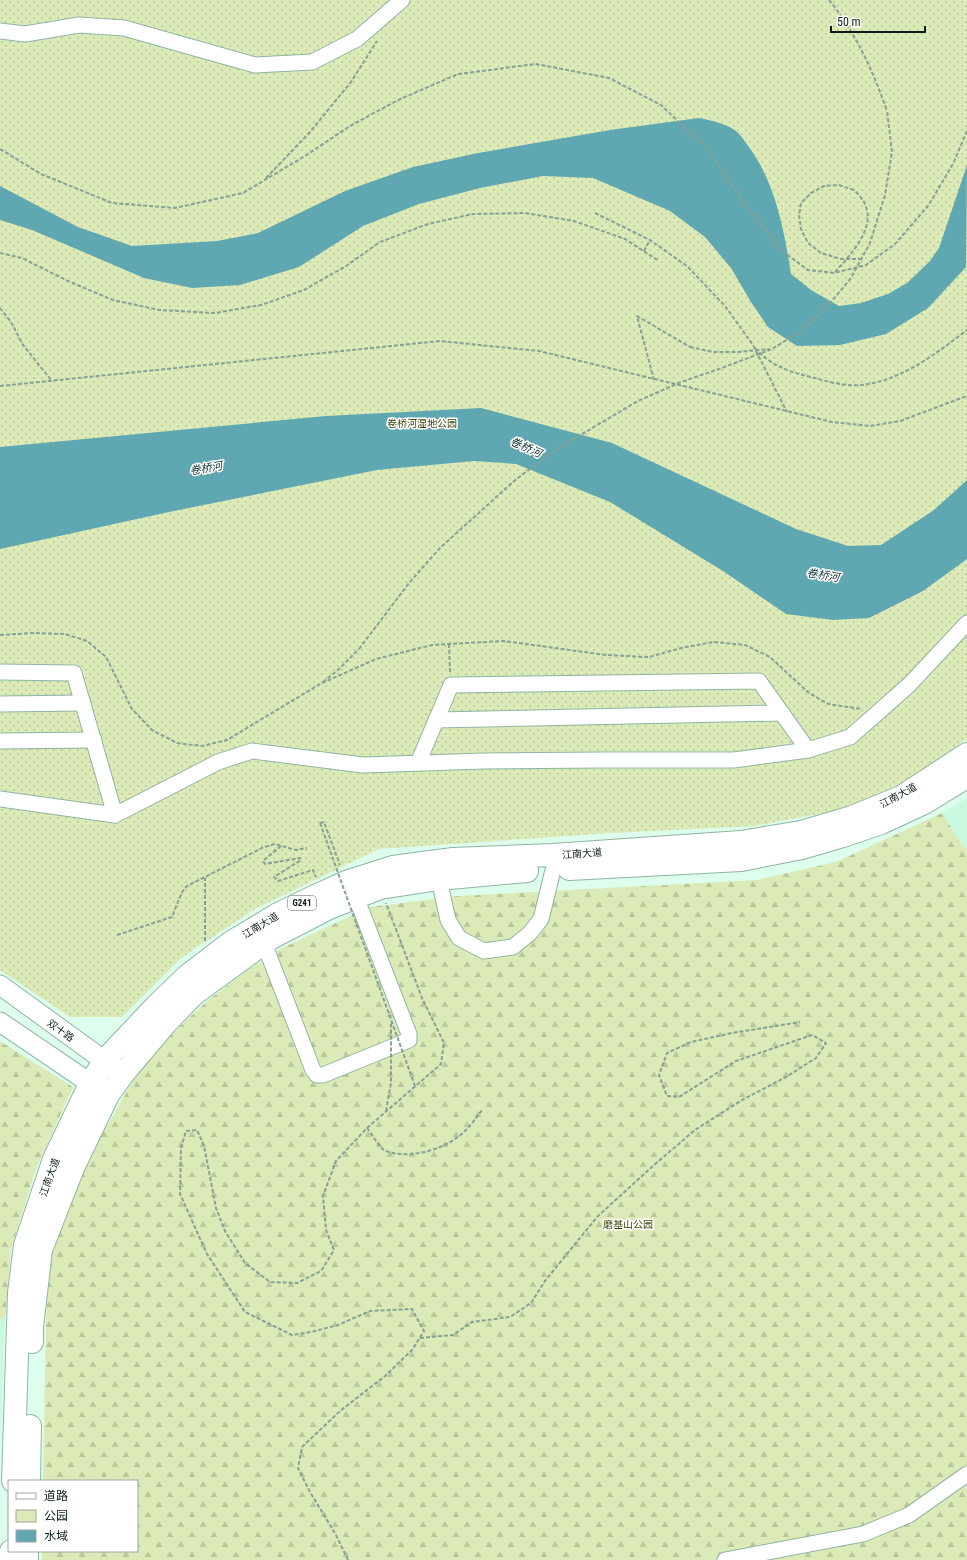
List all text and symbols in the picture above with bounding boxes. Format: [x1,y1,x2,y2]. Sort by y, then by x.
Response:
scale bar [831,8,925,34]
text: 50 m [837,15,861,29]
park label: 卷桥河湿地公园 [387,418,457,429]
water label: 卷桥河 [508,435,545,461]
water label: 卷桥河 [189,459,225,478]
water label: 卷桥河 [806,566,842,585]
street label: 江南大道 [878,781,918,810]
street label: 江南大道 [562,847,602,860]
road number: G241 [288,896,316,910]
street label: 江南大道 [240,910,280,940]
street label: 双十路 [45,1017,76,1044]
street label: 江南大道 [37,1156,61,1198]
park label: 磨基山公园 [603,1219,653,1230]
legend [8,1480,138,1552]
text: 道路 [44,1489,68,1503]
text: 公园 [44,1509,68,1523]
text: 水域 [44,1529,68,1543]

